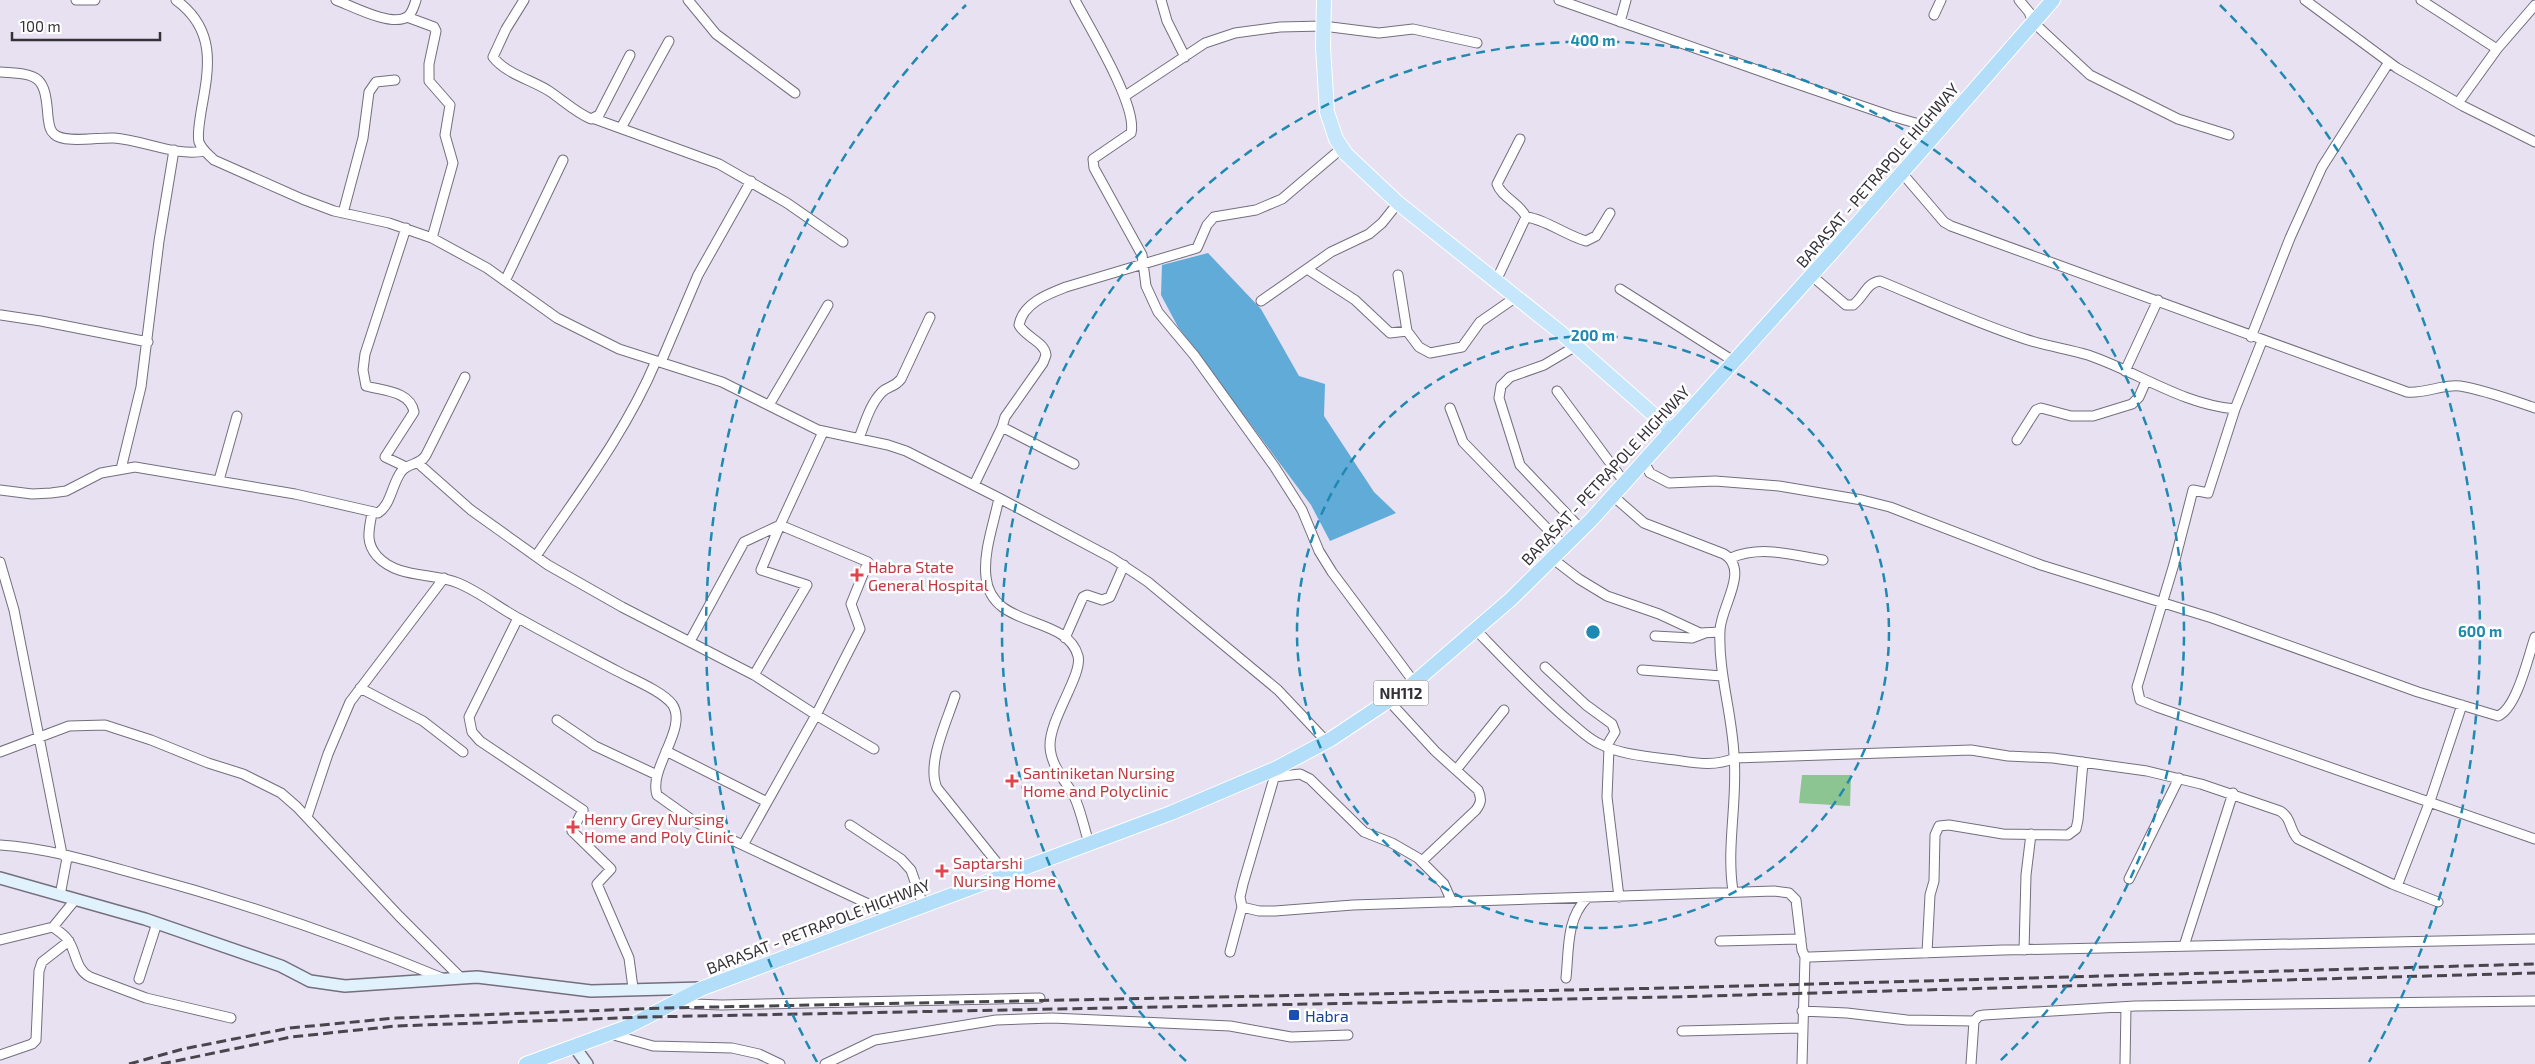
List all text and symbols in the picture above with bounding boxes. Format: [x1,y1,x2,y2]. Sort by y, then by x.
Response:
scale bar [12,10,160,42]
text: 100 m [20,17,61,35]
text: 400 m [1571,31,1615,49]
street label: BARASAT - PETRAPOLE HIGHWAY [1792,79,1962,271]
text: 200 m [1571,326,1615,344]
street label: BARASAT - PETRAPOLE HIGHWAY [1517,381,1693,569]
place label: Habra State General Hospital [868,557,989,594]
marker: Habra State General Hospital [850,568,864,582]
text: 600 m [2458,622,2502,640]
centre of rings [1584,623,1602,641]
road number: NH112 [1374,680,1428,706]
place label: Santiniketan Nursing Home and Polyclinic [1023,763,1175,800]
marker: Santiniketan Nursing Home and Polyclinic [1005,774,1019,788]
place label: Henry Grey Nursing Home and Poly Clinic [584,809,734,846]
marker: Henry Grey Nursing Home and Poly Clinic [566,820,580,834]
place label: Saptarshi Nursing Home [953,853,1056,890]
marker: Saptarshi Nursing Home [935,864,949,878]
street label: BARASAT - PETRAPOLE HIGHWAY [703,874,933,978]
place label: Habra [1305,1006,1349,1025]
marker: Habra [1287,1008,1301,1022]

